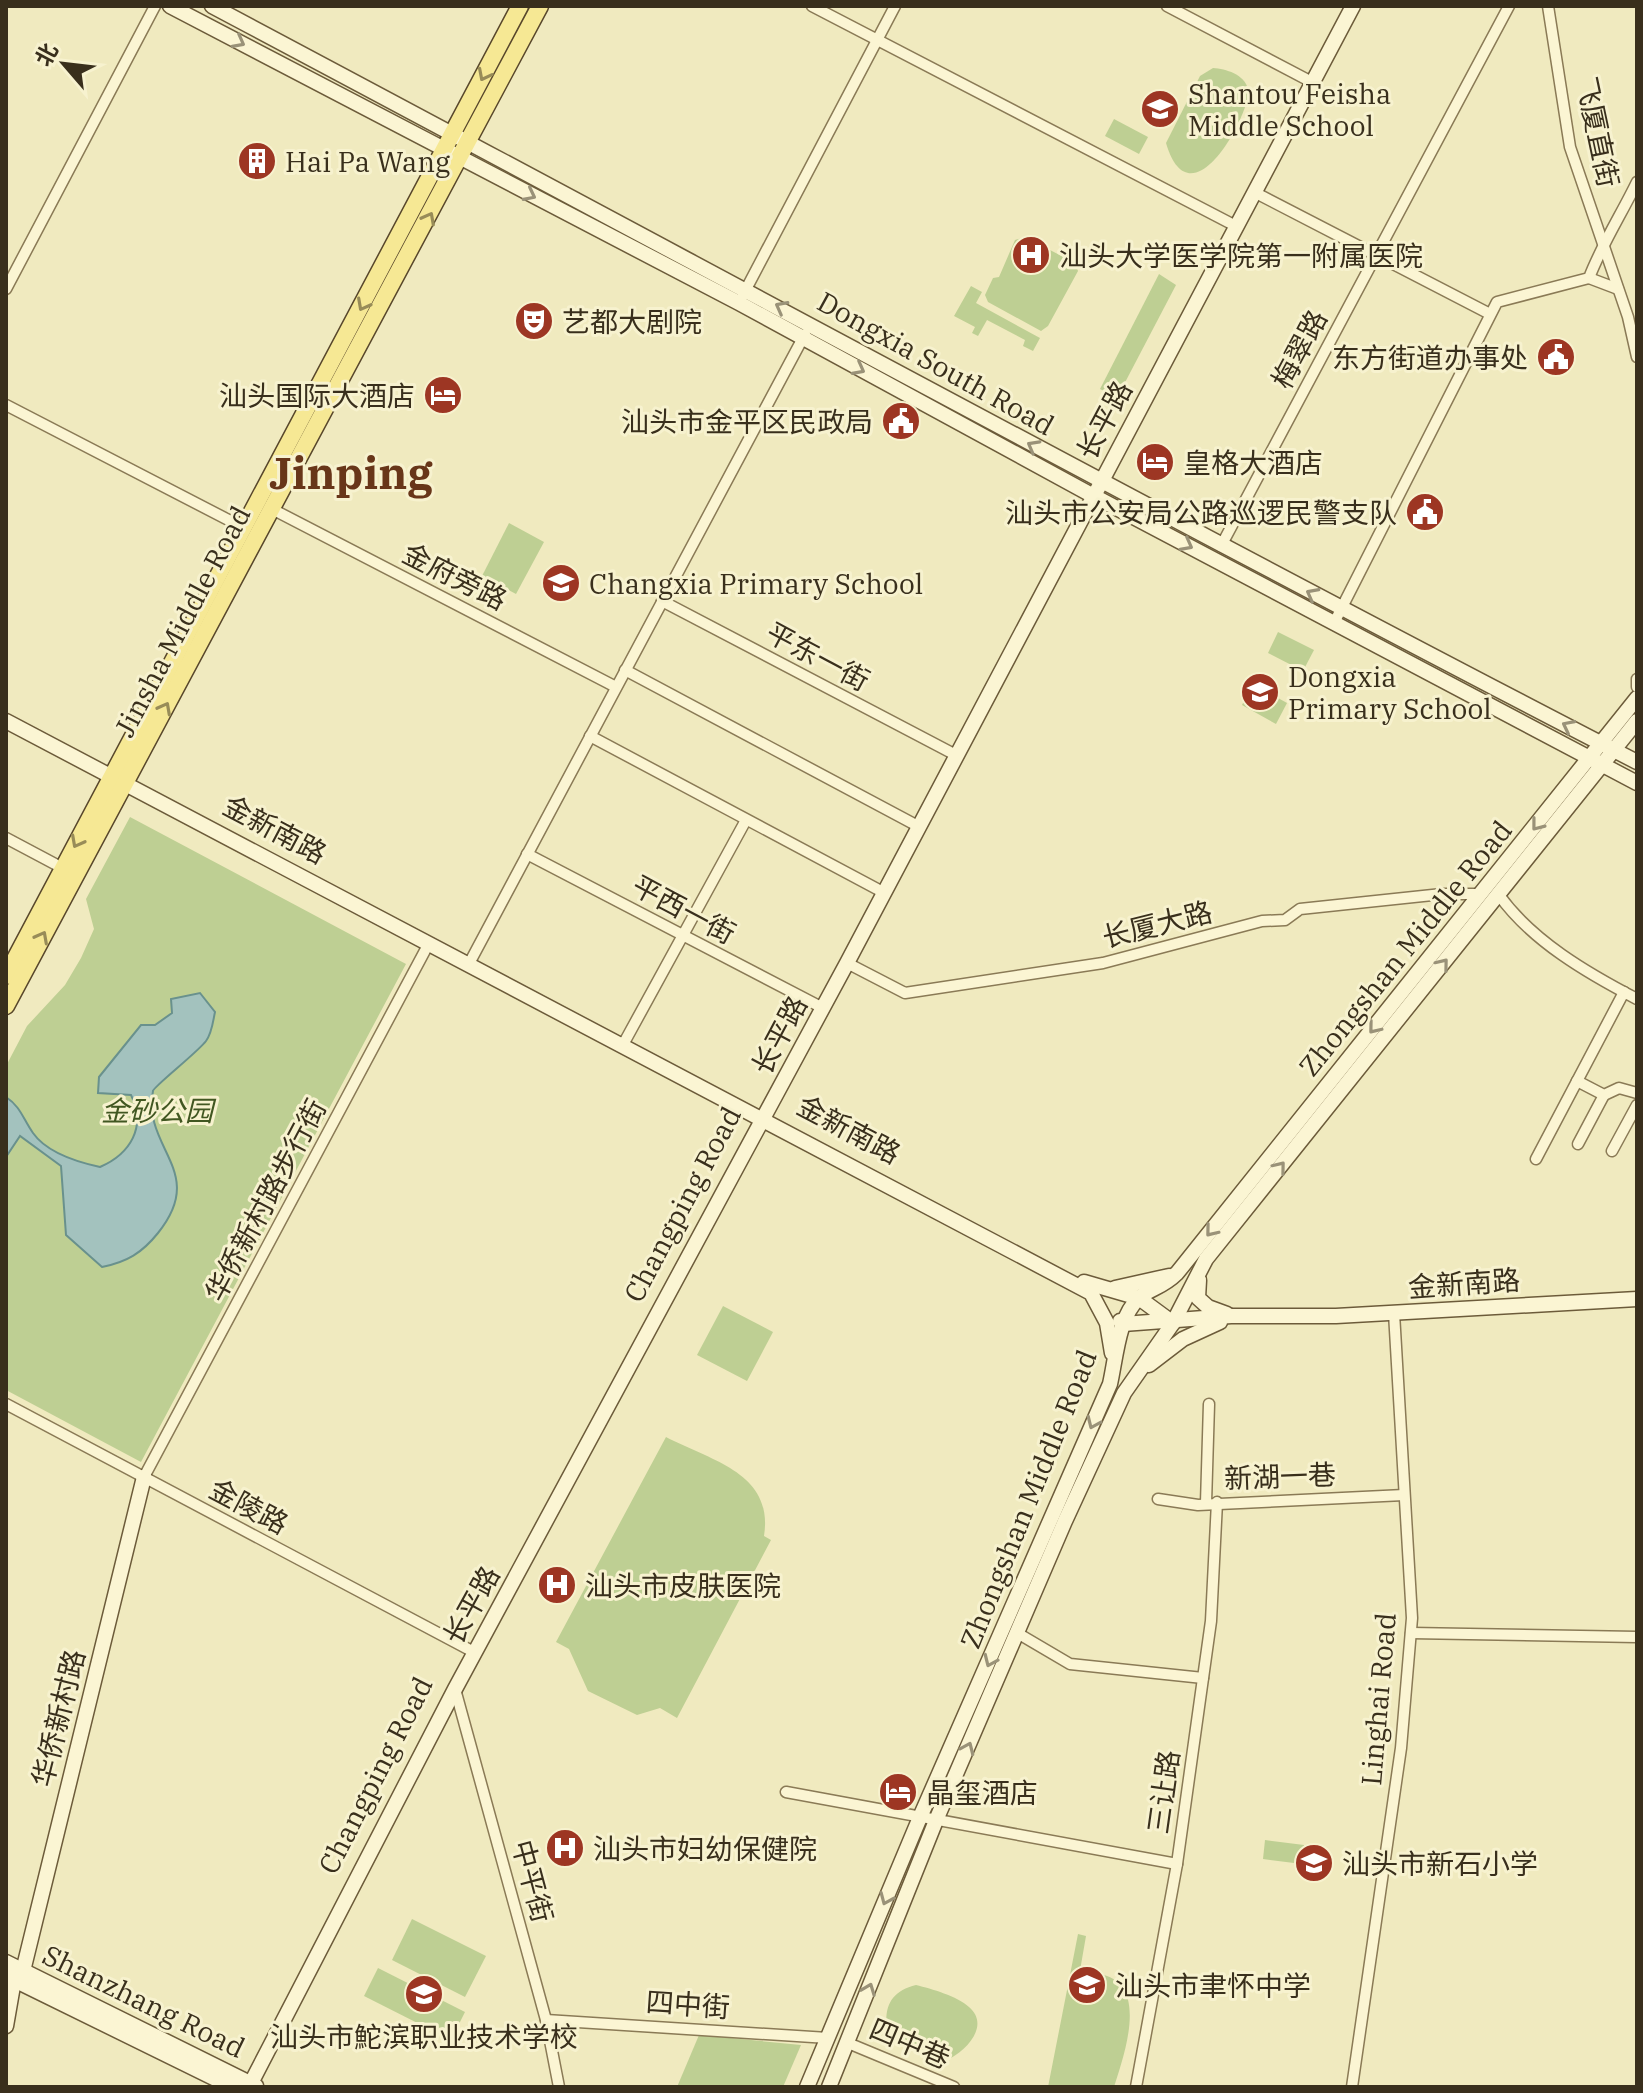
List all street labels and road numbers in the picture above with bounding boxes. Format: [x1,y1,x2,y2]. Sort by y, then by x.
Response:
street label: 飞厦直街 [1568,73,1628,191]
street label: Dongxia South Road [811,283,1061,443]
street label: 梅翠路 [1263,303,1335,395]
street label: 长平路 [1068,374,1140,466]
street label: Jinsha Middle Road [105,499,259,743]
street label: 金府旁路 [397,534,513,618]
street label: 平东一街 [760,613,876,699]
street label: 金新南路 [217,786,333,872]
street label: Zhongshan Middle Road [1290,812,1520,1084]
street label: 平西一街 [626,866,742,952]
street label: 长厦大路 [1098,893,1216,955]
street label: 长平路 [743,989,815,1081]
street label: 金新南路 [791,1086,907,1172]
street label: 华侨新村路步行街 [196,1092,334,1308]
street label: Changping Road [615,1100,749,1308]
street label: 金新南路 [1407,1261,1521,1305]
street label: Zhongshan Middle Road [951,1344,1105,1654]
street label: 新湖一巷 [1223,1456,1337,1496]
street label: 金陵路 [203,1470,295,1542]
street label: 长平路 [434,1559,508,1651]
street label: Linghai Road [1352,1611,1404,1787]
street label: 华侨新村路 [23,1646,93,1790]
street label: Changping Road [309,1670,441,1880]
street label: 三让路 [1139,1748,1187,1836]
street label: 中平街 [504,1836,562,1926]
street label: Shanzhang Road [37,1936,251,2066]
street label: 四中街 [645,1983,731,2025]
street label: 四中巷 [864,2010,956,2076]

